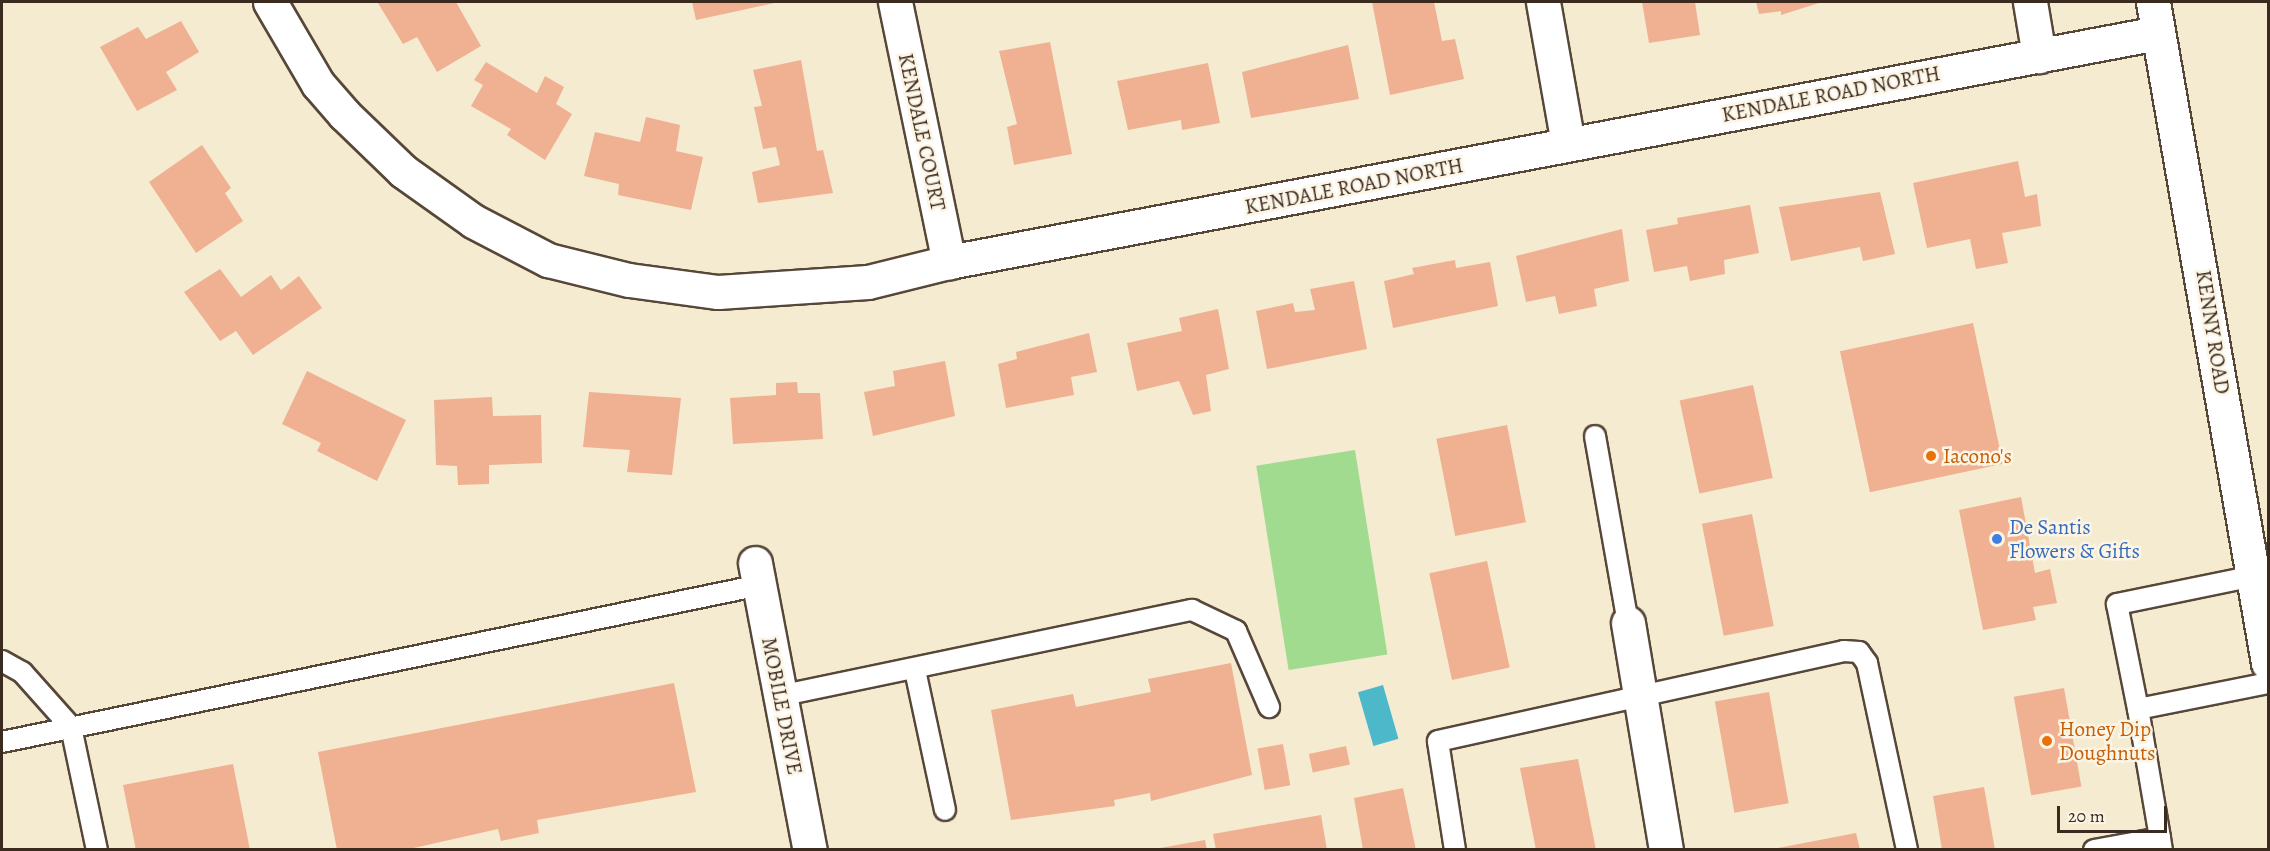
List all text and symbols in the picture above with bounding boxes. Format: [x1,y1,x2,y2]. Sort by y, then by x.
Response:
street label: KENDALE COURT [893,51,951,213]
street label: KENDALE ROAD NORTH [1720,60,1942,128]
street label: KENDALE ROAD NORTH [1243,152,1465,220]
street label: KENNY ROAD [2191,268,2235,396]
place label: Iacono's [1943,443,2012,469]
marker: Iacono's [1924,449,1938,463]
place label: De Santis Flowers & Gifts [2009,514,2140,564]
marker: De Santis Flowers & Gifts [1990,532,2004,546]
street label: MOBILE DRIVE [756,635,808,777]
place label: Honey Dip Doughnuts [2059,716,2156,766]
marker: Honey Dip Doughnuts [2040,734,2054,748]
scale bar [2060,794,2170,832]
text: 20 m [2068,804,2105,828]

